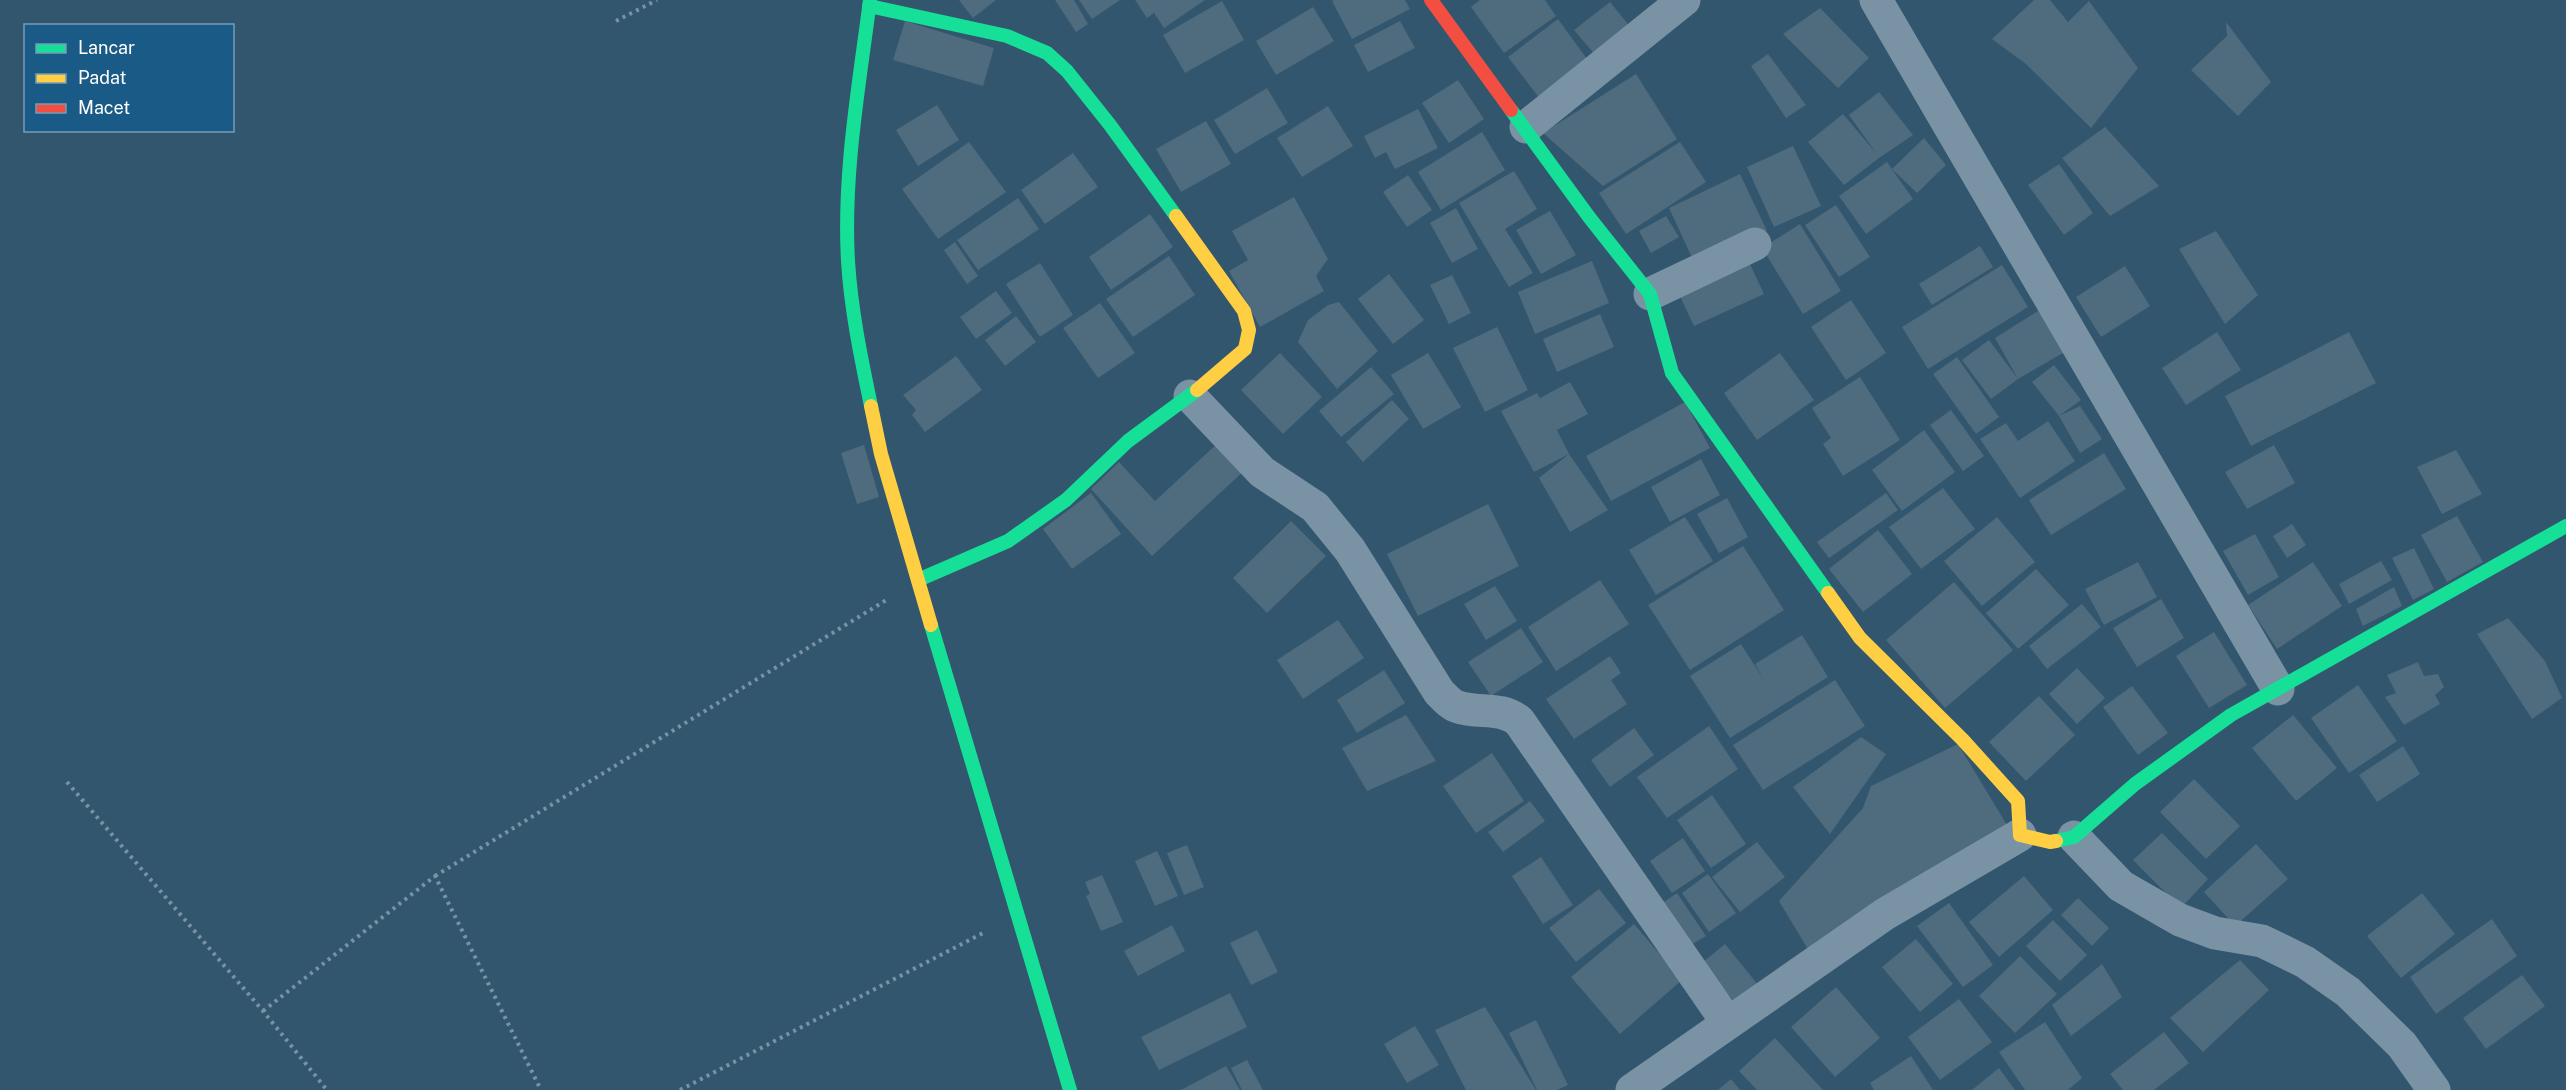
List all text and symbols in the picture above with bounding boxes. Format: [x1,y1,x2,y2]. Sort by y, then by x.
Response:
legend [24,24,234,132]
text: Lancar [78,37,135,58]
text: Padat [78,67,127,88]
text: Macet [78,97,130,118]

